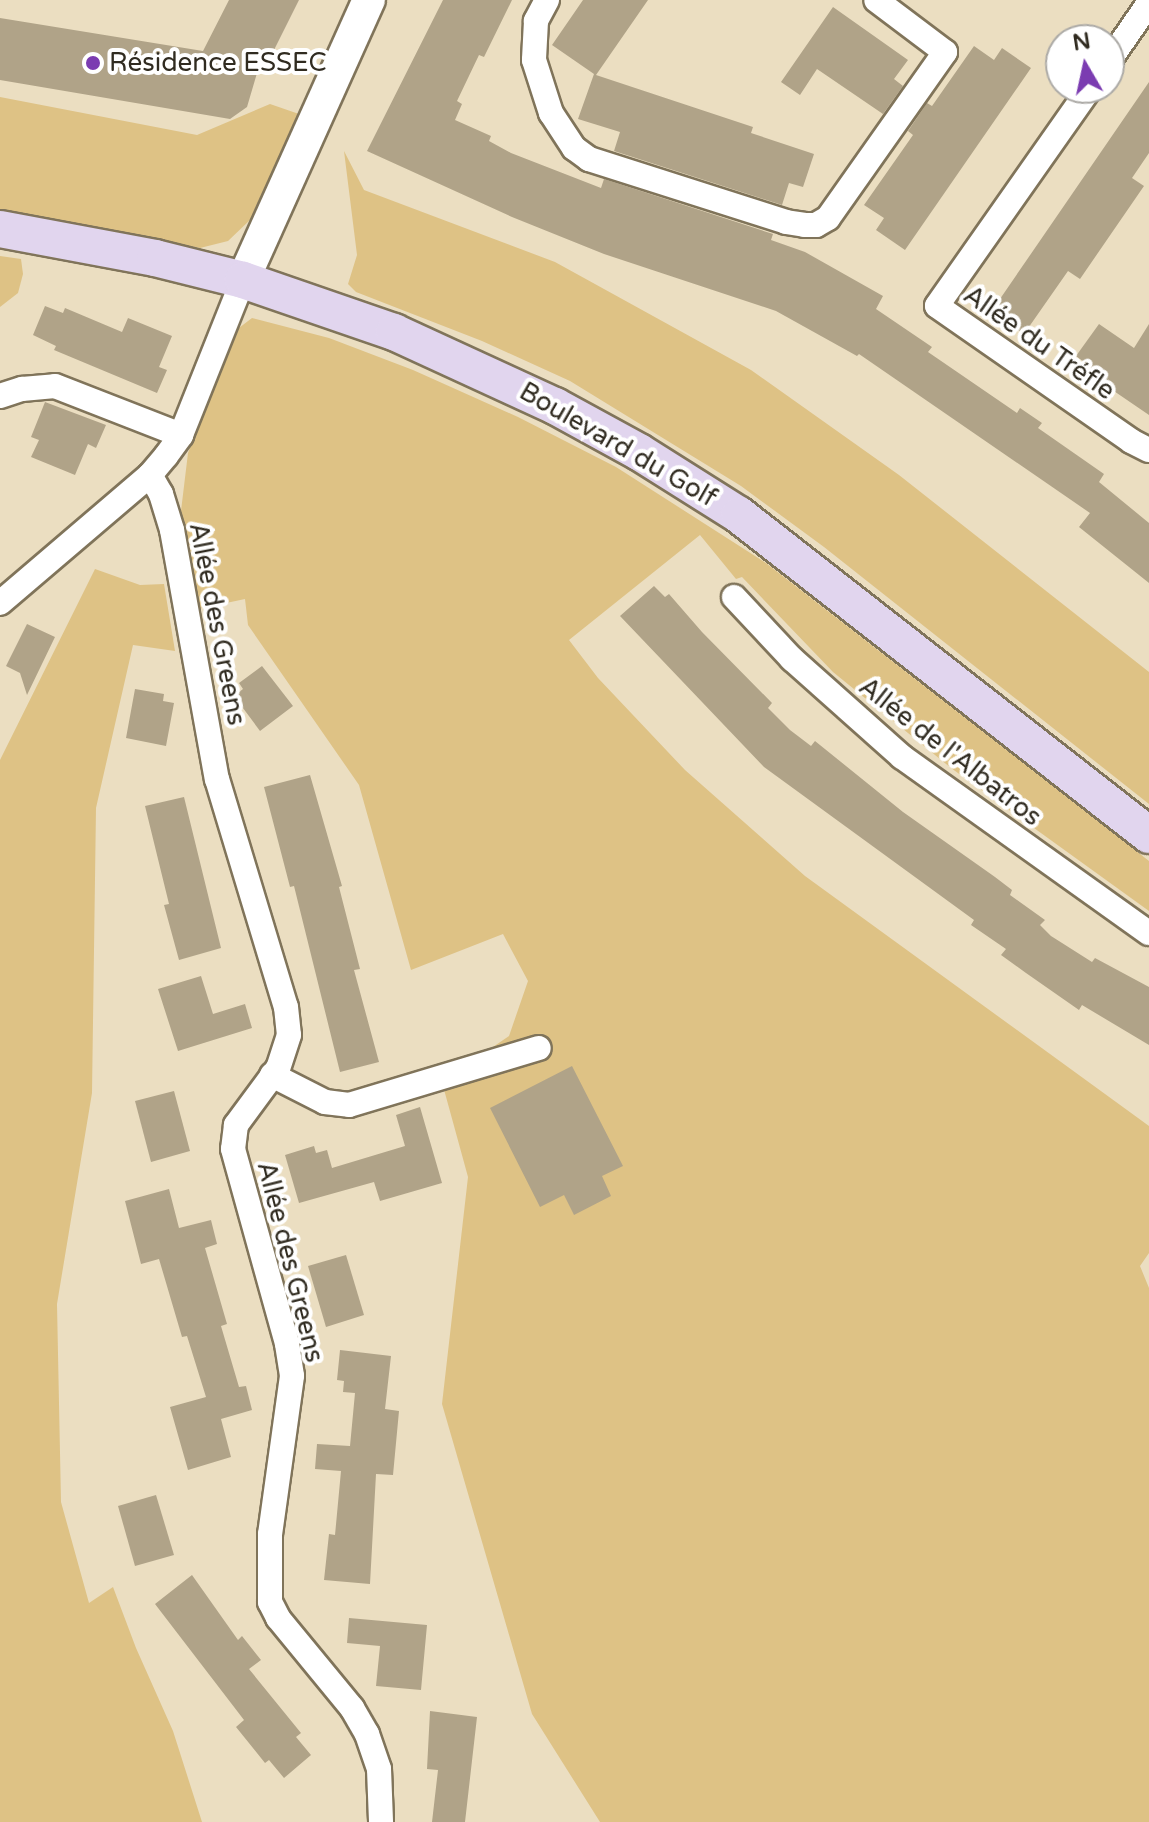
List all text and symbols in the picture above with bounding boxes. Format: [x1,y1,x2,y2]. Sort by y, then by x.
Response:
north arrow [1045,24,1125,104]
text: N [1071,28,1092,56]
place label: Résidence ESSEC [109,47,326,79]
marker: Résidence ESSEC [84,54,102,72]
street label: Allée du Tréfle [957,279,1121,407]
street label: Boulevard du Golf [514,376,722,514]
street label: Allée des Greens [182,520,252,728]
street label: Allée de l'Albatros [853,671,1047,833]
street label: Allée des Greens [250,1158,330,1366]

